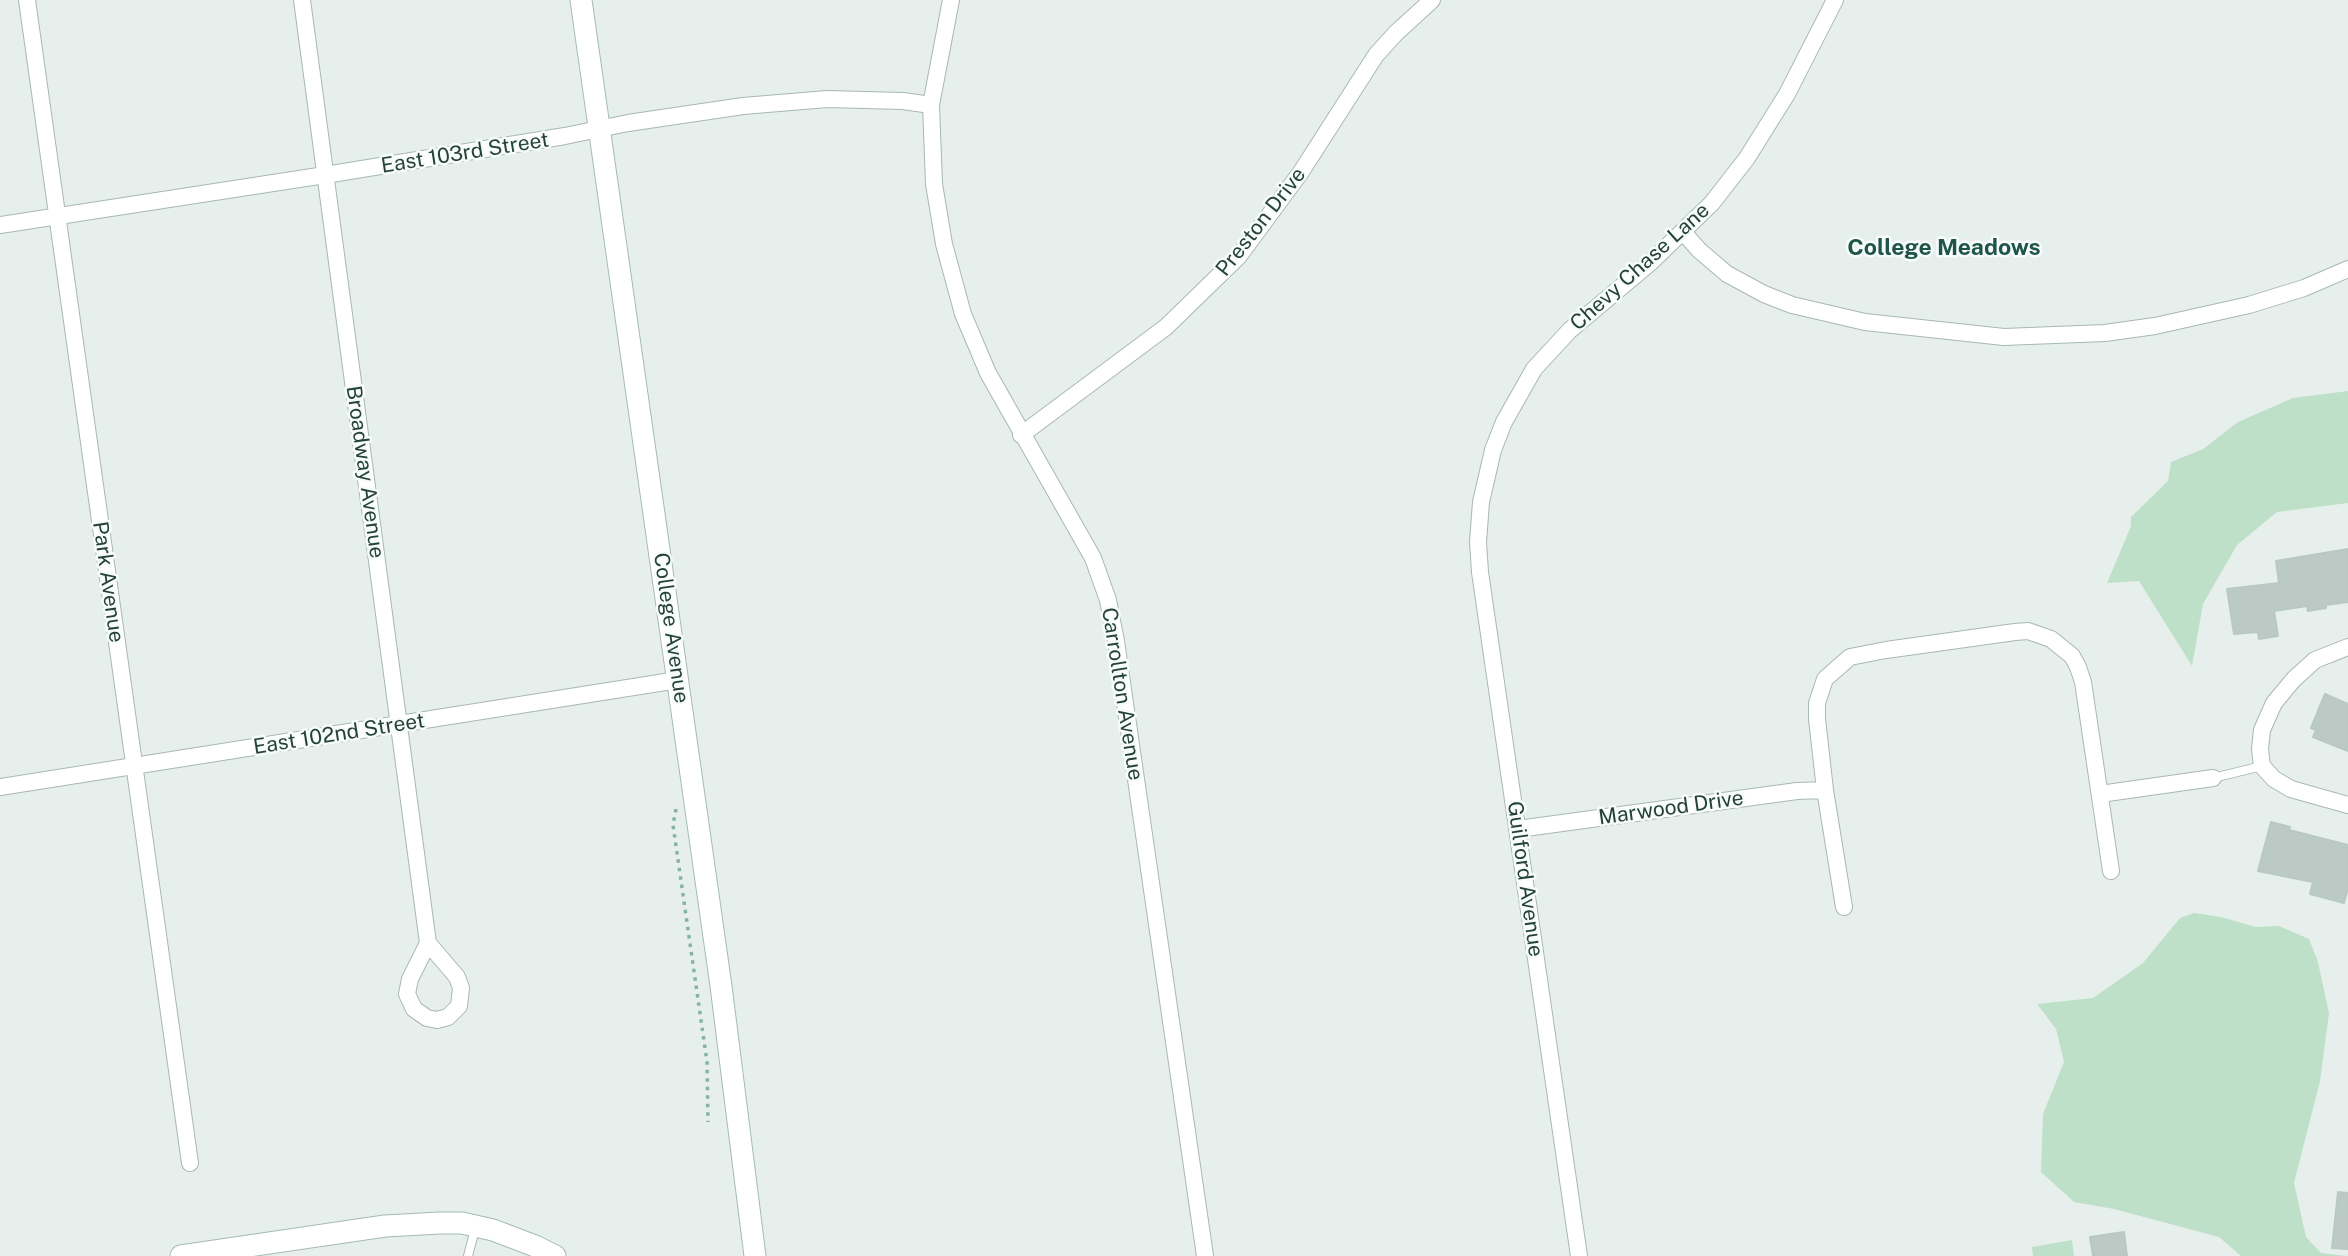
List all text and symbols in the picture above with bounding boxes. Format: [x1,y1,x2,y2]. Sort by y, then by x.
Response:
street label: East 103rd Street [379,127,551,179]
street label: Preston Drive [1211,163,1311,281]
street label: Chevy Chase Lane [1565,198,1715,336]
district label: College Meadows [1847,234,2041,262]
street label: Broadway Avenue [340,384,390,560]
street label: Park Avenue [87,520,129,644]
street label: College Avenue [648,551,694,705]
street label: Carrollton Avenue [1096,606,1148,782]
street label: East 102nd Street [252,708,426,760]
street label: Marwood Drive [1597,785,1745,831]
street label: Guilford Avenue [1502,800,1548,958]

